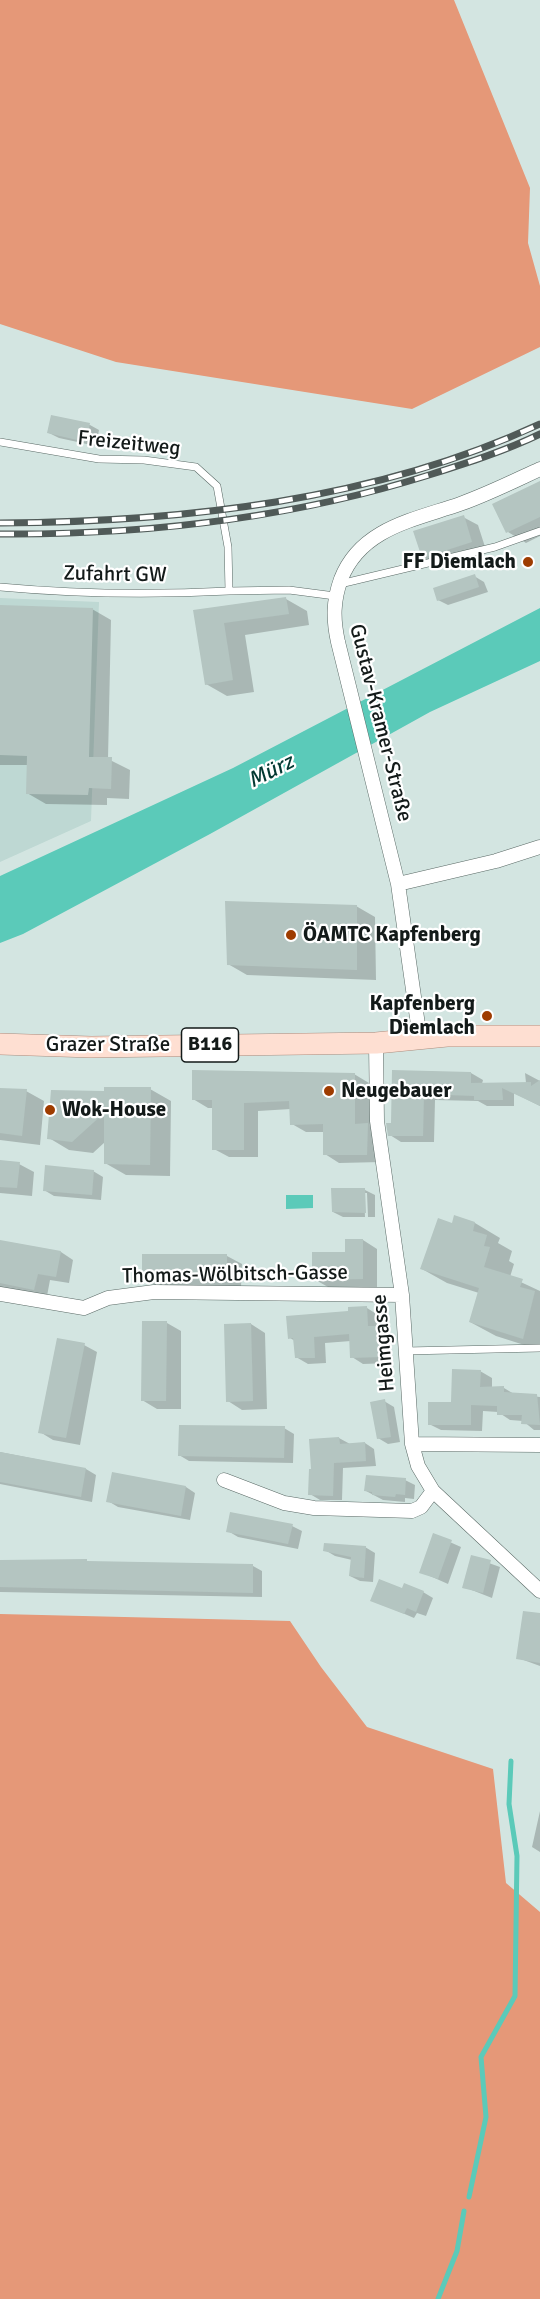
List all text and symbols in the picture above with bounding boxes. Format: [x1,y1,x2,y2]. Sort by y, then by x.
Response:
street label: Freizeitweg [76,426,182,462]
place label: FF Diemlach [403,549,516,575]
marker: FF Diemlach [521,555,535,569]
street label: Zufahrt GW [63,562,167,588]
street label: Gustav-Kramer-Straße [343,622,417,824]
water label: Mürz [244,749,298,795]
place label: ÖAMTC Kapfenberg [303,922,481,948]
marker: ÖAMTC Kapfenberg [284,928,298,942]
place label: Kapfenberg Diemlach [369,991,475,1041]
marker: Kapfenberg Diemlach [480,1009,494,1023]
road number: B116 [182,1028,238,1062]
street label: Grazer Straße [46,1032,170,1058]
place label: Neugebauer [341,1078,451,1104]
marker: Neugebauer [322,1084,336,1098]
place label: Wok-House [62,1097,166,1123]
marker: Wok-House [43,1103,57,1117]
street label: Thomas-Wölbitsch-Gasse [122,1260,348,1290]
street label: Heimgasse [367,1293,401,1393]

